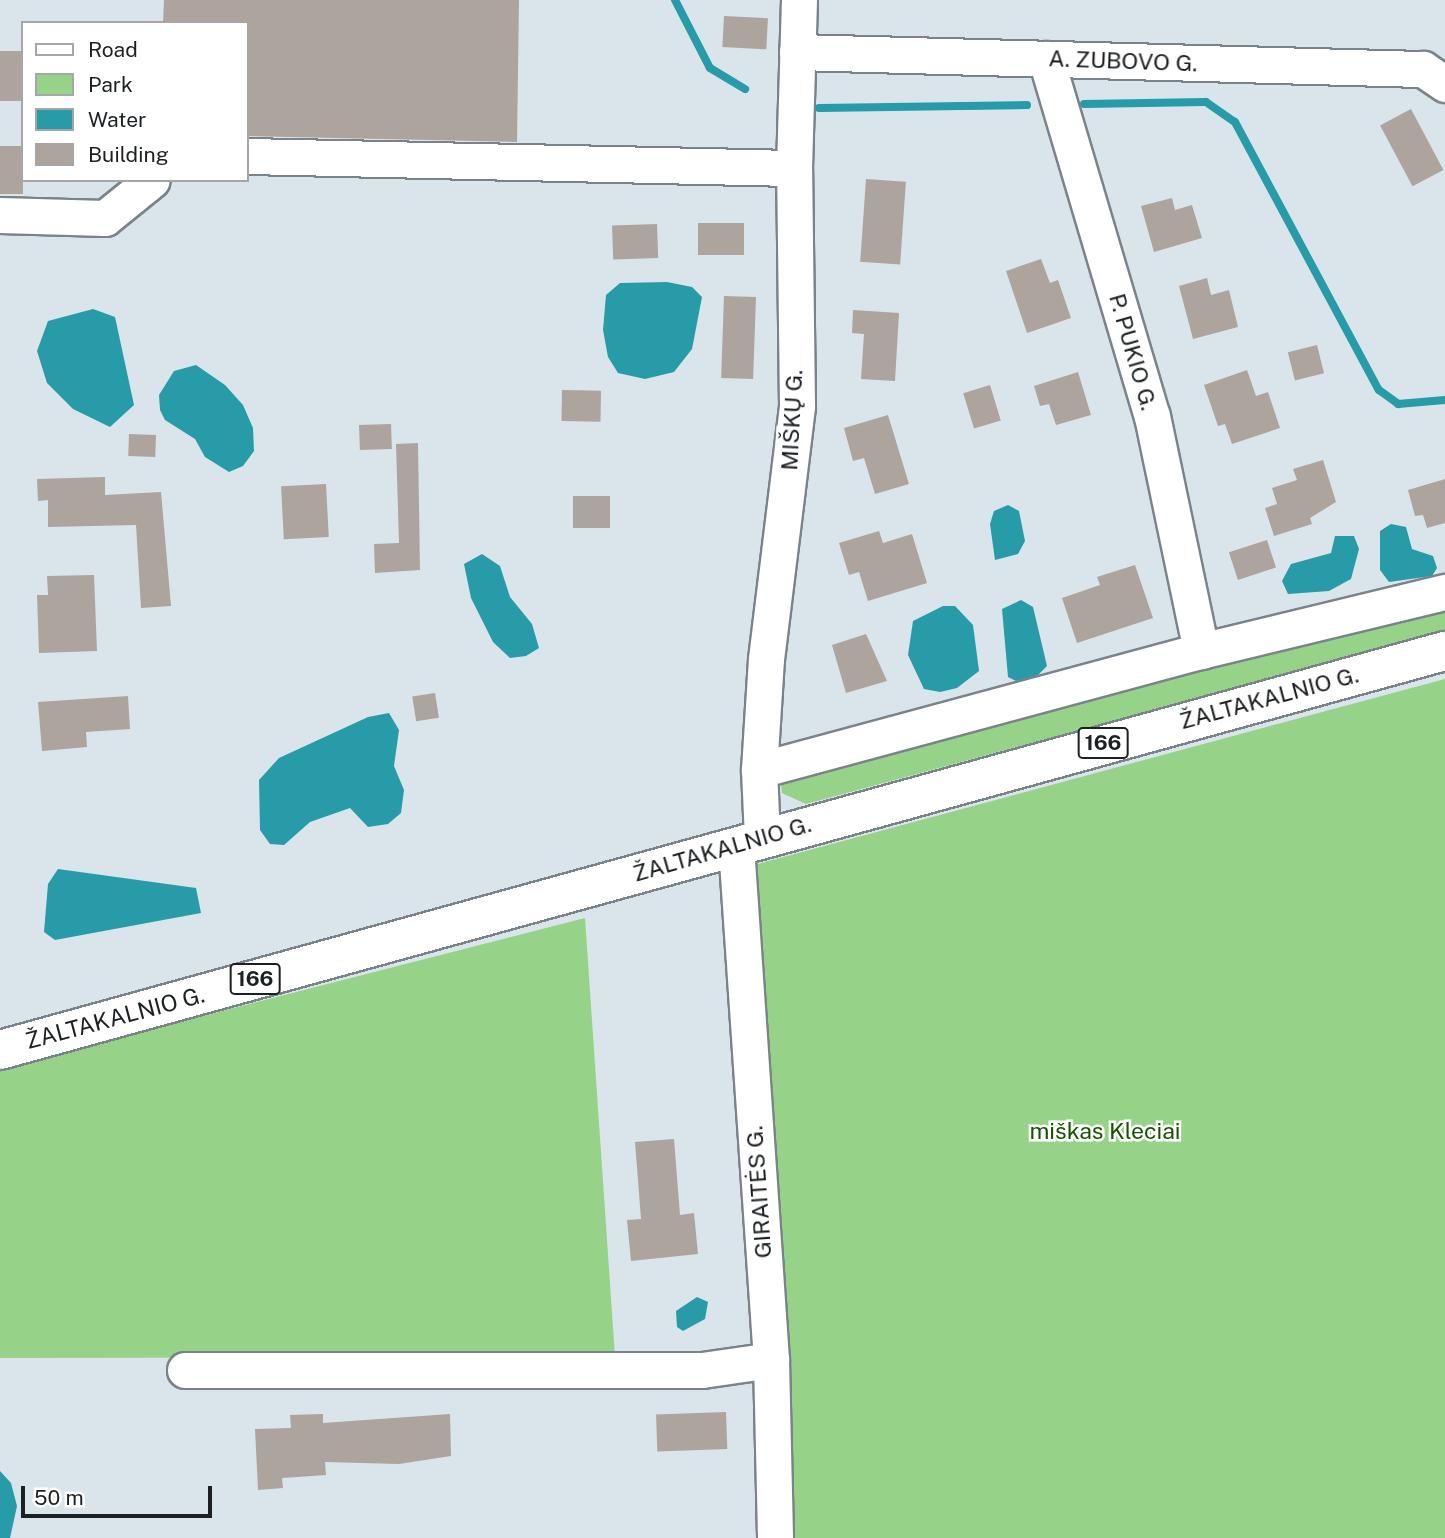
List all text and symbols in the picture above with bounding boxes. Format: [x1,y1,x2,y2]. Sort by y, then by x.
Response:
legend [21,21,248,182]
text: Road [88,37,138,62]
street label: A. ZUBOVO G. [1048,45,1198,77]
text: Park [88,72,133,97]
text: Water [88,107,146,132]
text: Building [88,142,169,167]
street label: P. PUKIO G. [1103,290,1163,414]
street label: MIŠKŲ G. [776,369,808,471]
street label: ŽALTAKALNIO G. [1177,661,1361,735]
road number: 166 [1077,726,1129,760]
street label: ŽALTAKALNIO G. [630,810,814,888]
road number: 166 [229,962,281,996]
street label: ŽALTAKALNIO G. [23,981,207,1055]
park label: miškas Kleciai [1029,1117,1181,1145]
street label: GIRAITĖS G. [741,1125,777,1259]
scale bar [24,1472,215,1516]
text: 50 m [34,1485,84,1510]

